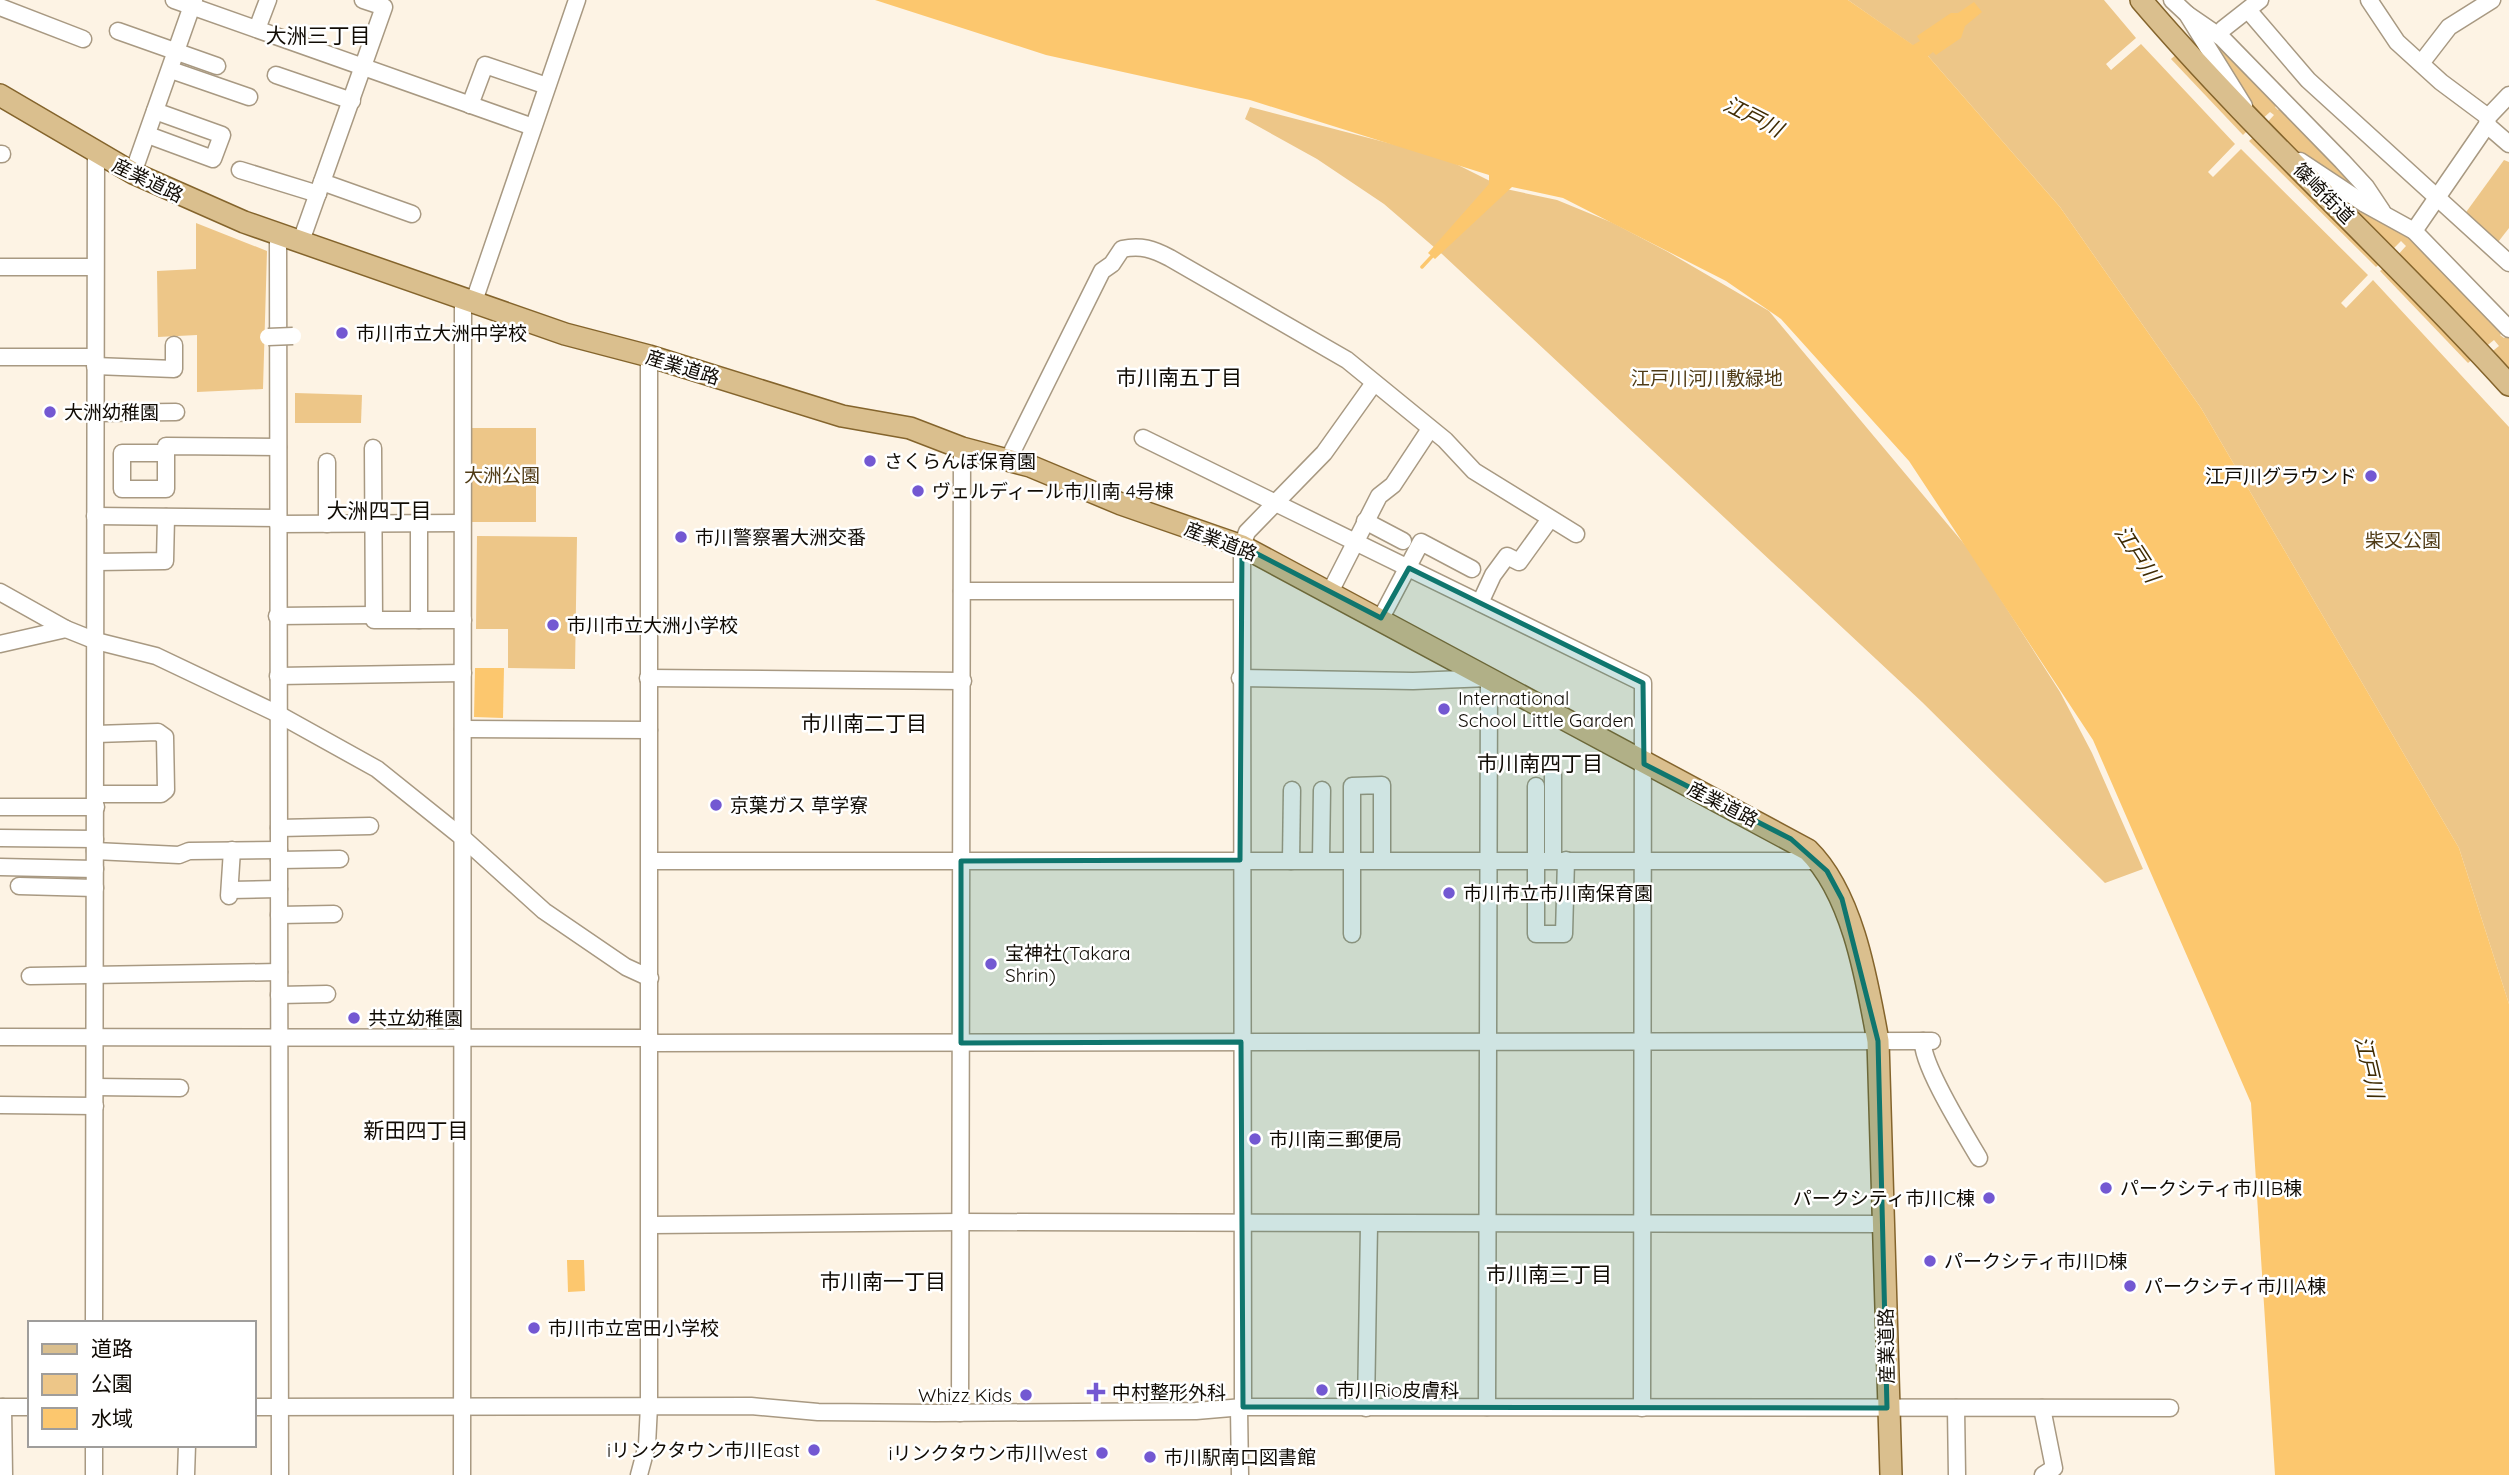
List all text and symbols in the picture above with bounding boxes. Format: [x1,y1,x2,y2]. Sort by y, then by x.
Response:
district label: 大洲三丁目 [266,22,371,48]
water label: 江戸川 [1719,90,1789,143]
street label: 産業道路 [109,153,187,207]
street label: 篠崎街道 [2289,158,2359,228]
place label: 市川市立大洲中学校 [356,321,527,345]
marker: 市川市立大洲中学校 [334,325,350,341]
street label: 産業道路 [643,344,723,390]
district label: 市川南五丁目 [1116,364,1242,390]
park label: 江戸川河川敷緑地 [1631,366,1783,390]
place label: 大洲幼稚園 [64,400,159,424]
marker: 大洲幼稚園 [42,404,58,420]
place label: さくらんぼ保育園 [884,449,1036,473]
marker: さくらんぼ保育園 [862,453,878,469]
park label: 大洲公園 [464,463,540,487]
place label: 江戸川グラウンド [2205,464,2357,488]
marker: 江戸川グラウンド [2363,468,2379,484]
place label: ヴェルディール市川南 4号棟 [932,479,1174,503]
marker: ヴェルディール市川南 4号棟 [910,483,926,499]
district label: 大洲四丁目 [327,497,432,523]
street label: 産業道路 [1181,516,1261,566]
water label: 江戸川 [2110,520,2167,589]
place label: 市川警察署大洲交番 [695,525,866,549]
park label: 柴又公園 [2365,528,2441,552]
marker: 市川警察署大洲交番 [673,529,689,545]
place label: 市川市立大洲小学校 [567,613,738,637]
marker: 市川市立大洲小学校 [545,617,561,633]
place label: International School Little Garden [1458,686,1634,732]
marker: International School Little Garden [1436,701,1452,717]
district label: 市川南二丁目 [801,710,927,736]
district label: 市川南四丁目 [1477,750,1603,776]
street label: 産業道路 [1684,776,1762,832]
place label: 京葉ガス 草学寮 [730,793,868,817]
marker: 京葉ガス 草学寮 [708,797,724,813]
place label: 市川市立市川南保育園 [1463,881,1653,905]
marker: 市川市立市川南保育園 [1441,885,1457,901]
place label: 宝神社(Takara Shrin) [1005,941,1130,987]
marker: 宝神社(Takara Shrin) [983,956,999,972]
place label: 共立幼稚園 [368,1006,463,1030]
marker: 共立幼稚園 [346,1010,362,1026]
water label: 江戸川 [2350,1033,2390,1102]
district label: 新田四丁目 [364,1117,469,1143]
place label: 市川南三郵便局 [1269,1127,1402,1151]
marker: 市川南三郵便局 [1247,1131,1263,1147]
place label: パークシティ市川B棟 [2120,1176,2302,1200]
marker: パークシティ市川B棟 [2098,1180,2114,1196]
place label: パークシティ市川C棟 [1793,1186,1975,1210]
marker: パークシティ市川C棟 [1981,1190,1997,1206]
place label: パークシティ市川D棟 [1944,1249,2128,1273]
marker: パークシティ市川D棟 [1922,1253,1938,1269]
district label: 市川南三丁目 [1486,1261,1612,1287]
district label: 市川南一丁目 [820,1268,946,1294]
place label: パークシティ市川A棟 [2144,1274,2326,1298]
marker: パークシティ市川A棟 [2122,1278,2138,1294]
street label: 産業道路 [1873,1308,1899,1384]
place label: 市川市立宮田小学校 [548,1316,719,1340]
marker: 市川市立宮田小学校 [526,1320,542,1336]
legend [28,1321,256,1447]
text: 道路 [91,1335,133,1361]
text: 公園 [91,1370,133,1396]
place label: 市川Rio皮膚科 [1336,1378,1459,1402]
place label: 中村整形外科 [1112,1380,1226,1404]
marker: 中村整形外科 [1086,1382,1106,1402]
marker: 市川Rio皮膚科 [1314,1382,1330,1398]
place label: Whizz Kids [918,1383,1012,1407]
marker: Whizz Kids [1018,1387,1034,1403]
text: 水域 [91,1405,133,1431]
place label: iリンクタウン市川East [607,1438,800,1462]
place label: iリンクタウン市川West [889,1441,1088,1465]
marker: iリンクタウン市川East [806,1442,822,1458]
marker: iリンクタウン市川West [1094,1445,1110,1461]
place label: 市川駅南口図書館 [1164,1445,1316,1469]
marker: 市川駅南口図書館 [1142,1449,1158,1465]

